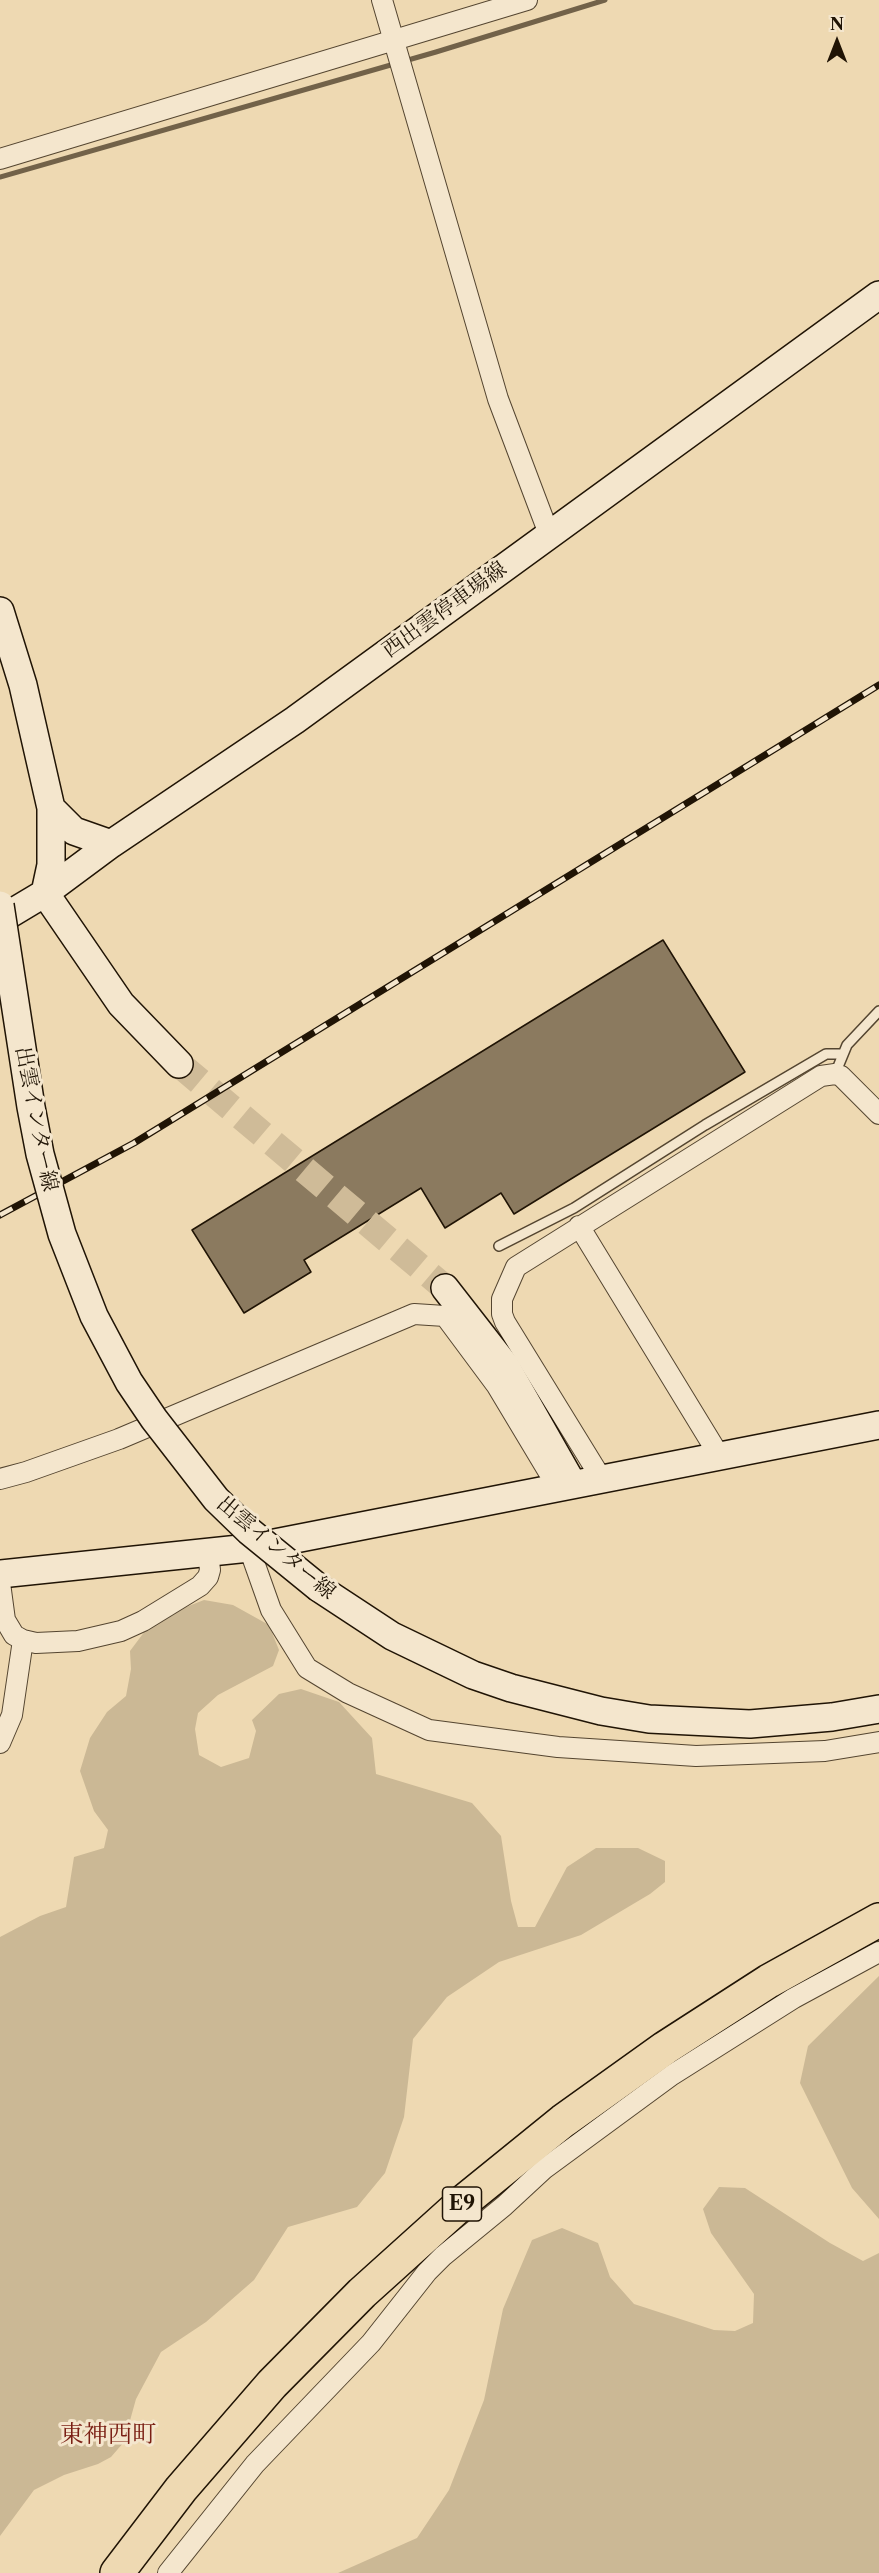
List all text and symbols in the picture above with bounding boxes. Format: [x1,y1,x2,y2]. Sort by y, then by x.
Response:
north arrow [807,12,867,72]
text: N [830,14,844,34]
street label: 西出雲停車場線 [378,557,512,663]
street label: 出雲インター線 [10,1044,62,1194]
street label: 出雲インター線 [212,1491,340,1605]
road number: E9 [442,2187,482,2221]
district label: 東神西町 [60,2421,156,2449]

